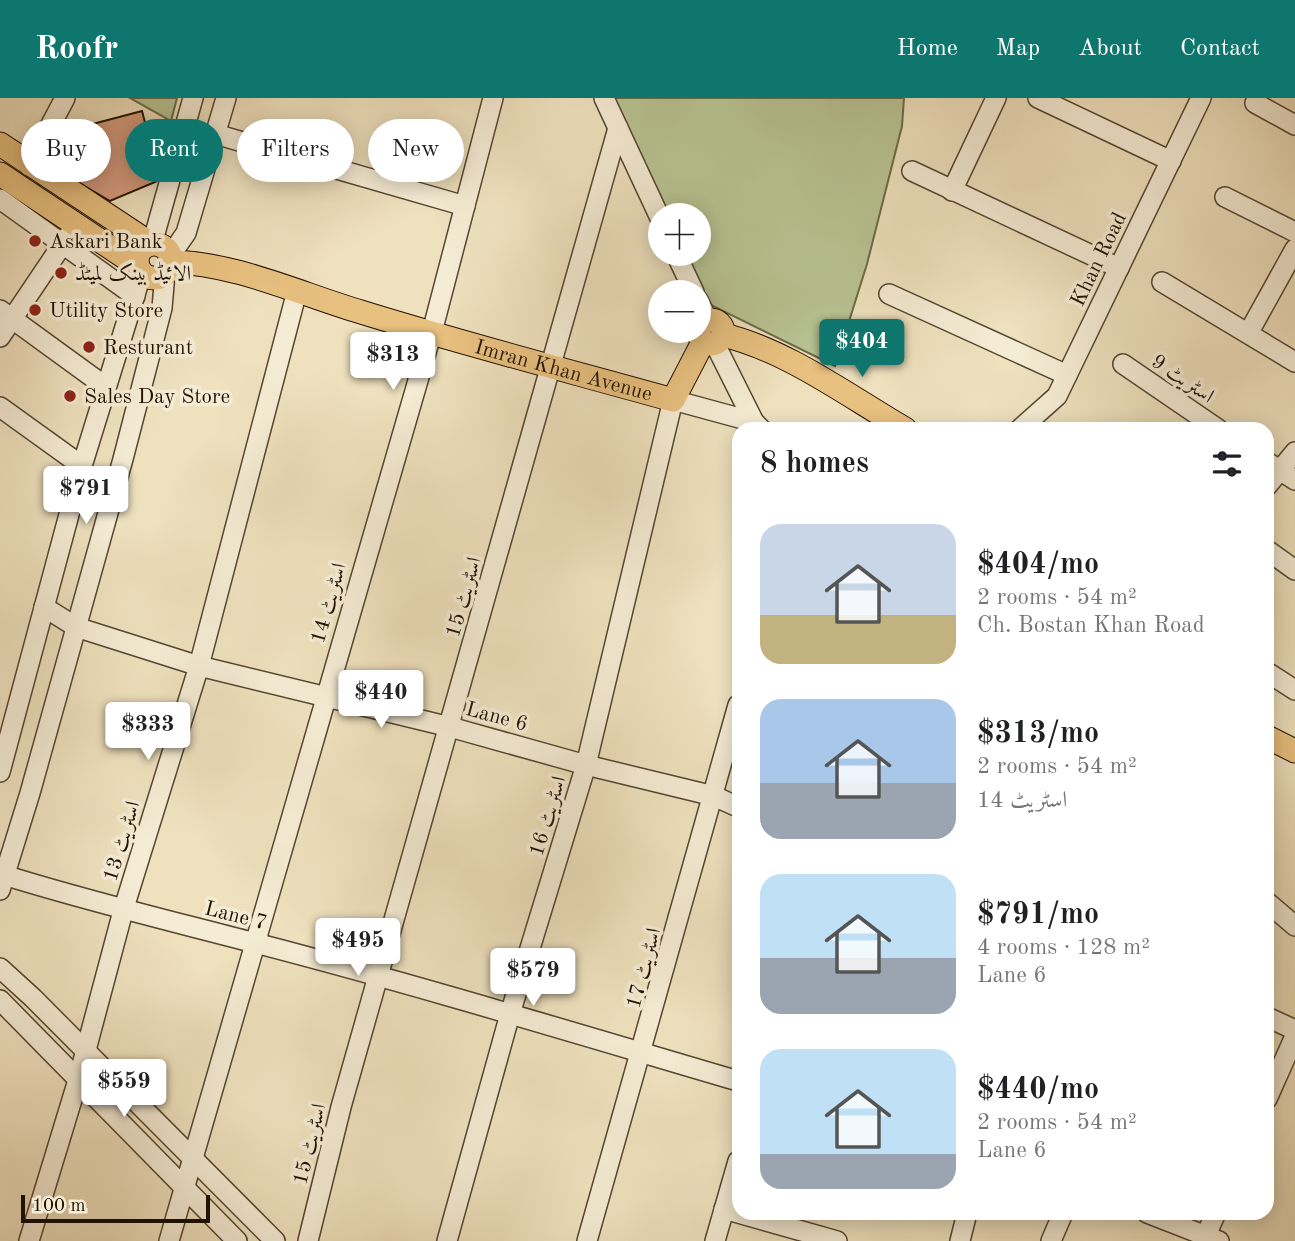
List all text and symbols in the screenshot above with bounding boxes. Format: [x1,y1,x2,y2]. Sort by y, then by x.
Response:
text: Roofr [35,33,118,66]
text: Home [897,37,958,61]
text: Map [996,37,1040,61]
text: About [1078,37,1142,61]
text: Contact [1180,37,1260,61]
chip: Buy [21,119,111,182]
chip: Rent [125,119,223,182]
chip: Filters [237,119,354,182]
chip: New [368,119,464,182]
map controls [648,203,711,343]
button: + [648,203,711,266]
street label: Khan Road [1068,209,1131,310]
place label: Askari Bank [49,232,163,253]
marker: Askari Bank [27,233,43,249]
place label: الائیڈ بینک لمیٹڈ [75,261,191,286]
marker: الائیڈ بینک لمیٹڈ [53,265,69,281]
button: − [648,280,711,343]
place label: Utility Store [49,301,163,322]
marker: Utility Store [27,302,43,318]
pin: $404 [821,320,903,379]
text: $404 [835,330,889,353]
pin: $313 [352,332,434,392]
street label: Imran Khan Avenue [472,337,654,406]
place label: Resturant [103,338,193,359]
marker: Resturant [81,339,97,355]
text: $313 [366,343,420,366]
street label: اسٹریٹ 9 [1147,351,1217,408]
place label: Sales Day Store [84,387,230,408]
marker: Sales Day Store [62,388,78,404]
icon: filters [1208,445,1246,483]
text: 8 homes [760,449,869,479]
pin: $791 [45,466,127,526]
text: $791 [59,477,113,500]
text: $404/mo [977,550,1099,580]
icon: home [816,552,900,636]
street label: اسٹریٹ 15 [443,555,487,640]
street label: اسٹریٹ 14 [308,561,352,646]
text: 2 rooms · 54 m² [977,586,1137,609]
text: Ch. Bostan Khan Road [977,614,1205,637]
pin: $440 [340,670,422,730]
text: $440 [354,681,408,704]
street label: Lane 6 [463,699,530,736]
pin: $333 [107,702,189,762]
text: $333 [121,713,175,736]
text: $313/mo [977,719,1099,749]
icon: home [816,727,900,811]
text: 2 rooms · 54 m² [977,755,1137,778]
street label: اسٹریٹ 16 [526,774,571,859]
text: اسٹریٹ 14 [977,789,1067,812]
street label: اسٹریٹ 13 [100,799,145,884]
street label: Lane 7 [202,899,269,934]
text: $791/mo [977,900,1099,930]
icon: home [816,902,900,986]
pin: $495 [317,918,399,978]
street label: اسٹریٹ 17 [624,926,666,1011]
text: $495 [331,929,385,952]
text: 4 rooms · 128 m² [977,936,1150,959]
pin: $579 [492,948,574,1008]
text: $579 [506,959,560,982]
text: Lane 6 [977,964,1047,987]
pin: $559 [83,1060,165,1119]
text: $559 [97,1070,151,1093]
text: $440/mo [977,1075,1099,1105]
icon: home [816,1077,900,1161]
street label: اسٹریٹ 15 [290,1102,332,1187]
text: 2 rooms · 54 m² [977,1111,1137,1134]
text: Lane 6 [977,1139,1047,1162]
scale bar [21,1192,210,1224]
text: 100 m [32,1197,85,1216]

